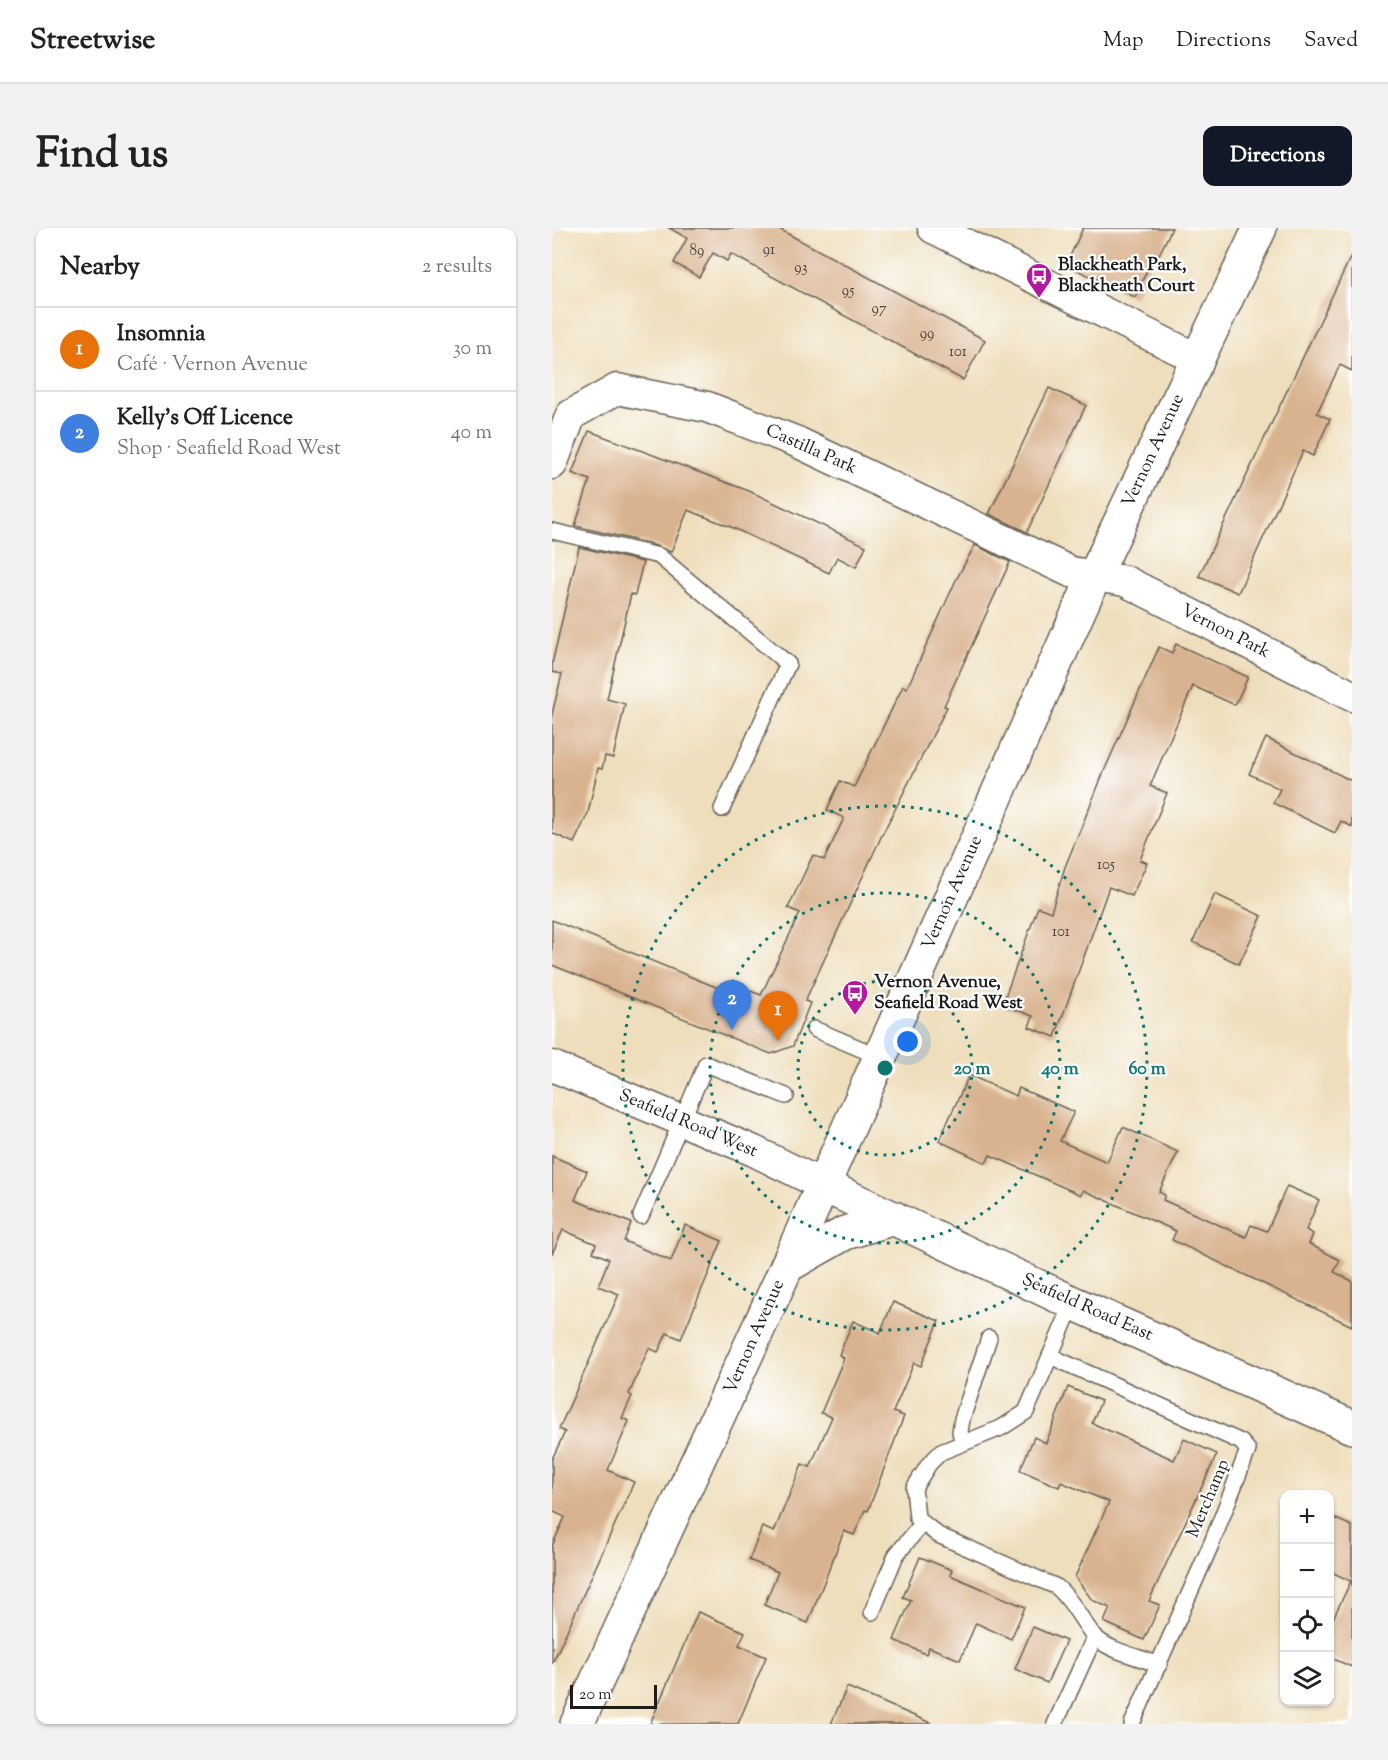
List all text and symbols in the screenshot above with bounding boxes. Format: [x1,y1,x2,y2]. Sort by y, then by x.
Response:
text: Streetwise [30,21,155,61]
text: Map [1103,26,1143,56]
text: Directions [1176,26,1271,56]
text: Saved [1304,26,1358,56]
text: Find us [36,126,168,186]
button: Directions [1203,126,1352,186]
house number: 91 [763,240,775,261]
house number: 89 [690,241,704,262]
text: Nearby [60,249,140,286]
text: 2 results [422,253,492,282]
place label: Blackheath Park, Blackheath Court [1058,253,1196,300]
house number: 93 [794,258,808,279]
bus stop icon: Blackheath Park, Blackheath Court [1024,261,1054,299]
house number: 95 [842,281,854,302]
house number: 97 [872,299,887,320]
text: Insomnia [117,319,205,351]
house number: 99 [920,324,934,345]
text: 1 [76,335,83,364]
text: 30 m [453,335,492,364]
house number: 101 [949,342,967,363]
text: Café · Vernon Avenue [117,351,308,380]
street label: Vernon Avenue [1116,390,1192,512]
text: Kelly's Off Licence [117,403,293,435]
street label: Castilla Park [761,418,861,482]
text: 2 [75,419,84,448]
text: 40 m [451,419,492,448]
text: Shop · Seafield Road West [117,435,341,464]
street label: Vernon Park [1176,598,1274,666]
street label: Vernon Avenue [916,832,990,954]
house number: 105 [1097,855,1115,876]
house number: 101 [1052,922,1070,943]
place label: Vernon Avenue, Seafield Road West [874,970,1023,1017]
bus stop icon: Vernon Avenue, Seafield Road West [840,978,870,1016]
pin: 2 [712,980,752,1030]
pin: 1 [758,992,798,1041]
your location [893,1027,922,1056]
text: 20 m [954,1057,990,1083]
text: 40 m [1040,1057,1079,1083]
text: 60 m [1128,1057,1166,1083]
centre of rings [875,1058,895,1078]
street label: Seafield Road West [615,1083,761,1165]
street label: Seafield Road East [1017,1267,1157,1349]
street label: Vernon Avenue [718,1276,792,1398]
street label: Merchamp [1181,1456,1237,1542]
map controls [1280,1490,1334,1706]
button: + [1280,1490,1334,1544]
button: − [1280,1544,1334,1598]
button: locate [1280,1598,1334,1652]
button: layers [1280,1652,1334,1706]
scale bar [570,1682,657,1710]
text: 20 m [579,1684,612,1707]

